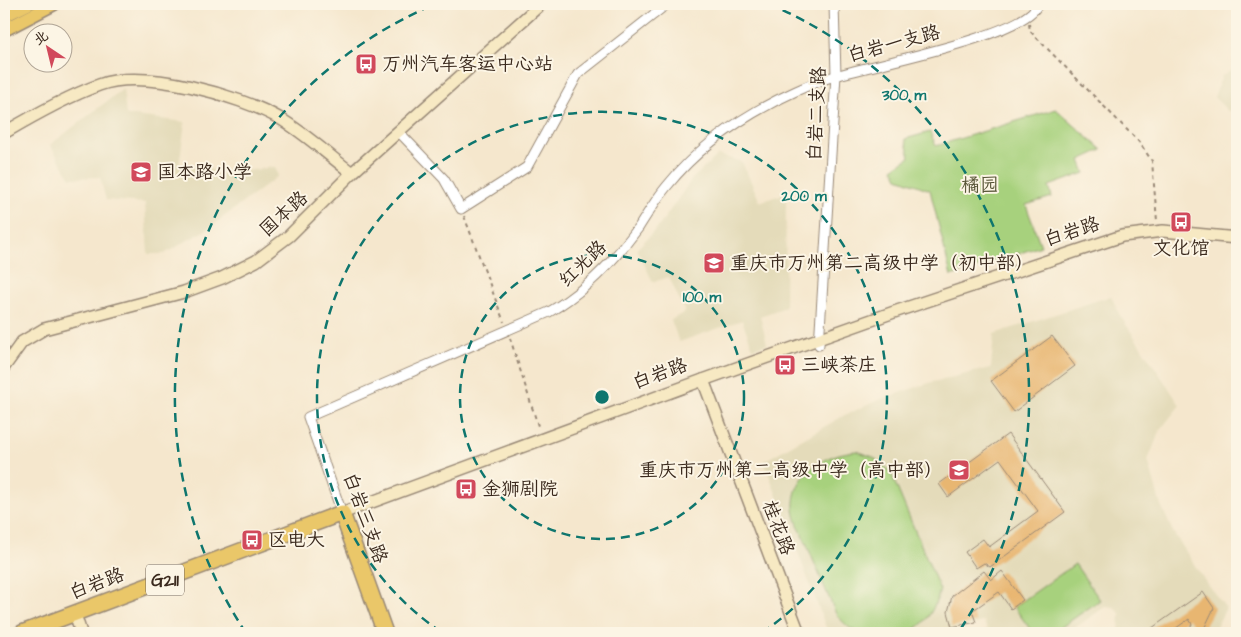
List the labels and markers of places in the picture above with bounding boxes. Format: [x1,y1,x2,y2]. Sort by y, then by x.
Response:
place label: 万州汽车客运中心站 [382,51,553,78]
bus stop icon: 万州汽车客运中心站 [354,52,378,76]
place label: 国本路小学 [157,159,252,186]
school or university icon: 国本路小学 [129,160,153,184]
bus stop icon: 文化馆 [1169,210,1193,234]
place label: 文化馆 [1152,235,1210,262]
place label: 重庆市万州第二高级中学（初中部） [730,250,1034,277]
school or university icon: 重庆市万州第二高级中学（初中部） [702,251,726,275]
place label: 三峡茶庄 [801,352,877,379]
bus stop icon: 三峡茶庄 [773,353,797,377]
centre of rings [593,388,611,406]
place label: 重庆市万州第二高级中学（高中部） [639,457,943,484]
school or university icon: 重庆市万州第二高级中学（高中部） [947,458,971,482]
place label: 金狮剧院 [482,476,558,503]
bus stop icon: 金狮剧院 [454,477,478,501]
place label: 区电大 [268,527,325,554]
bus stop icon: 区电大 [240,528,264,552]

